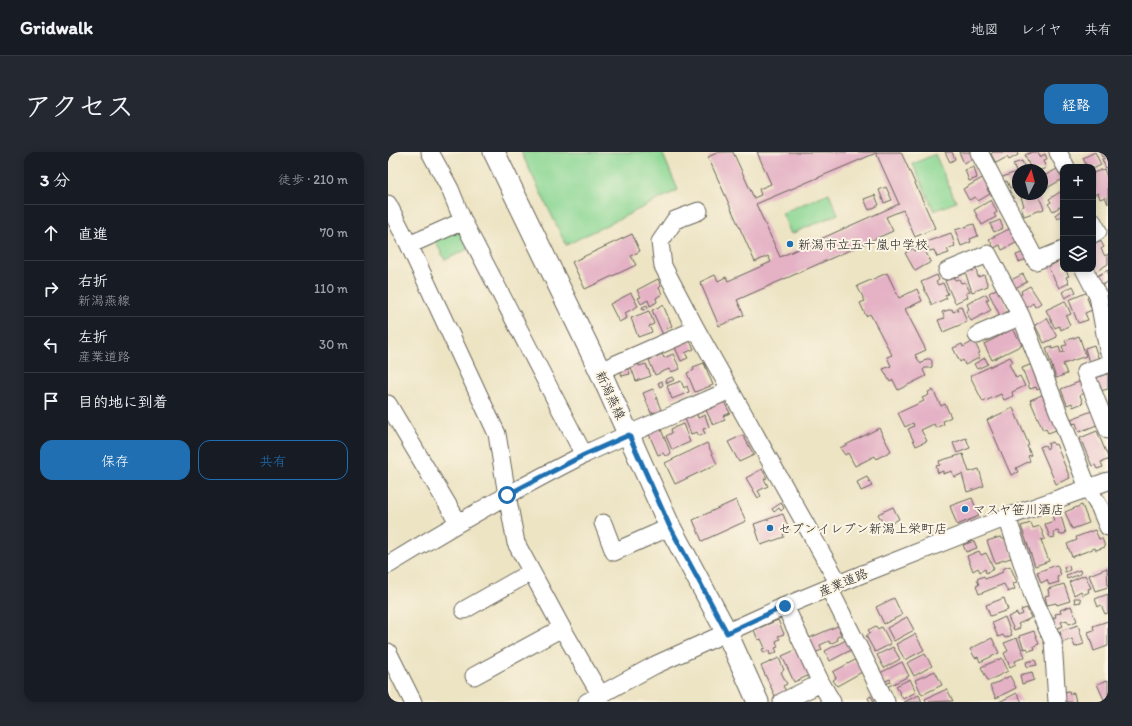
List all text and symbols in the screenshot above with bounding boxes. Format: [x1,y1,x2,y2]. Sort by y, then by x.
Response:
text: Gridwalk [20,16,93,39]
text: 地図 [971,21,999,38]
text: レイヤ [1021,21,1062,38]
text: 共有 [1084,21,1112,38]
button: 経路 [1044,84,1108,124]
text: アクセス [24,89,134,123]
north arrow [1012,164,1048,200]
map controls [1060,164,1096,272]
button: + [1060,164,1096,200]
text: 3 分 [40,170,70,190]
text: 徒歩 · 210 m [278,172,348,187]
button: − [1060,200,1096,236]
icon: ahead [40,222,62,244]
text: 直進 [78,225,108,243]
text: 70 m [320,225,348,240]
button: layers [1060,236,1096,272]
place label: 新潟市立五十嵐中学校 [798,237,928,252]
marker: 新潟市立五十嵐中学校 [785,239,795,249]
text: 右折 [78,272,108,290]
icon: right [40,278,62,300]
text: 110 m [314,281,348,296]
text: 新潟燕線 [78,293,130,308]
text: 左折 [78,328,108,346]
icon: left [40,334,62,356]
text: 30 m [319,337,348,352]
text: 産業道路 [78,349,130,364]
street label: 新潟燕線 [593,368,629,423]
icon: arrive [40,390,62,412]
text: 目的地に到着 [78,393,168,411]
button: 保存 [40,440,190,480]
button: 共有 [198,440,348,480]
route start [498,486,516,504]
place label: マスヤ笹川酒店 [973,502,1064,517]
marker: マスヤ笹川酒店 [960,504,970,514]
place label: セブンイレブン新潟上栄町店 [778,521,947,536]
marker: セブンイレブン新潟上栄町店 [765,523,775,533]
street label: 産業道路 [816,565,870,600]
route end [776,597,794,615]

